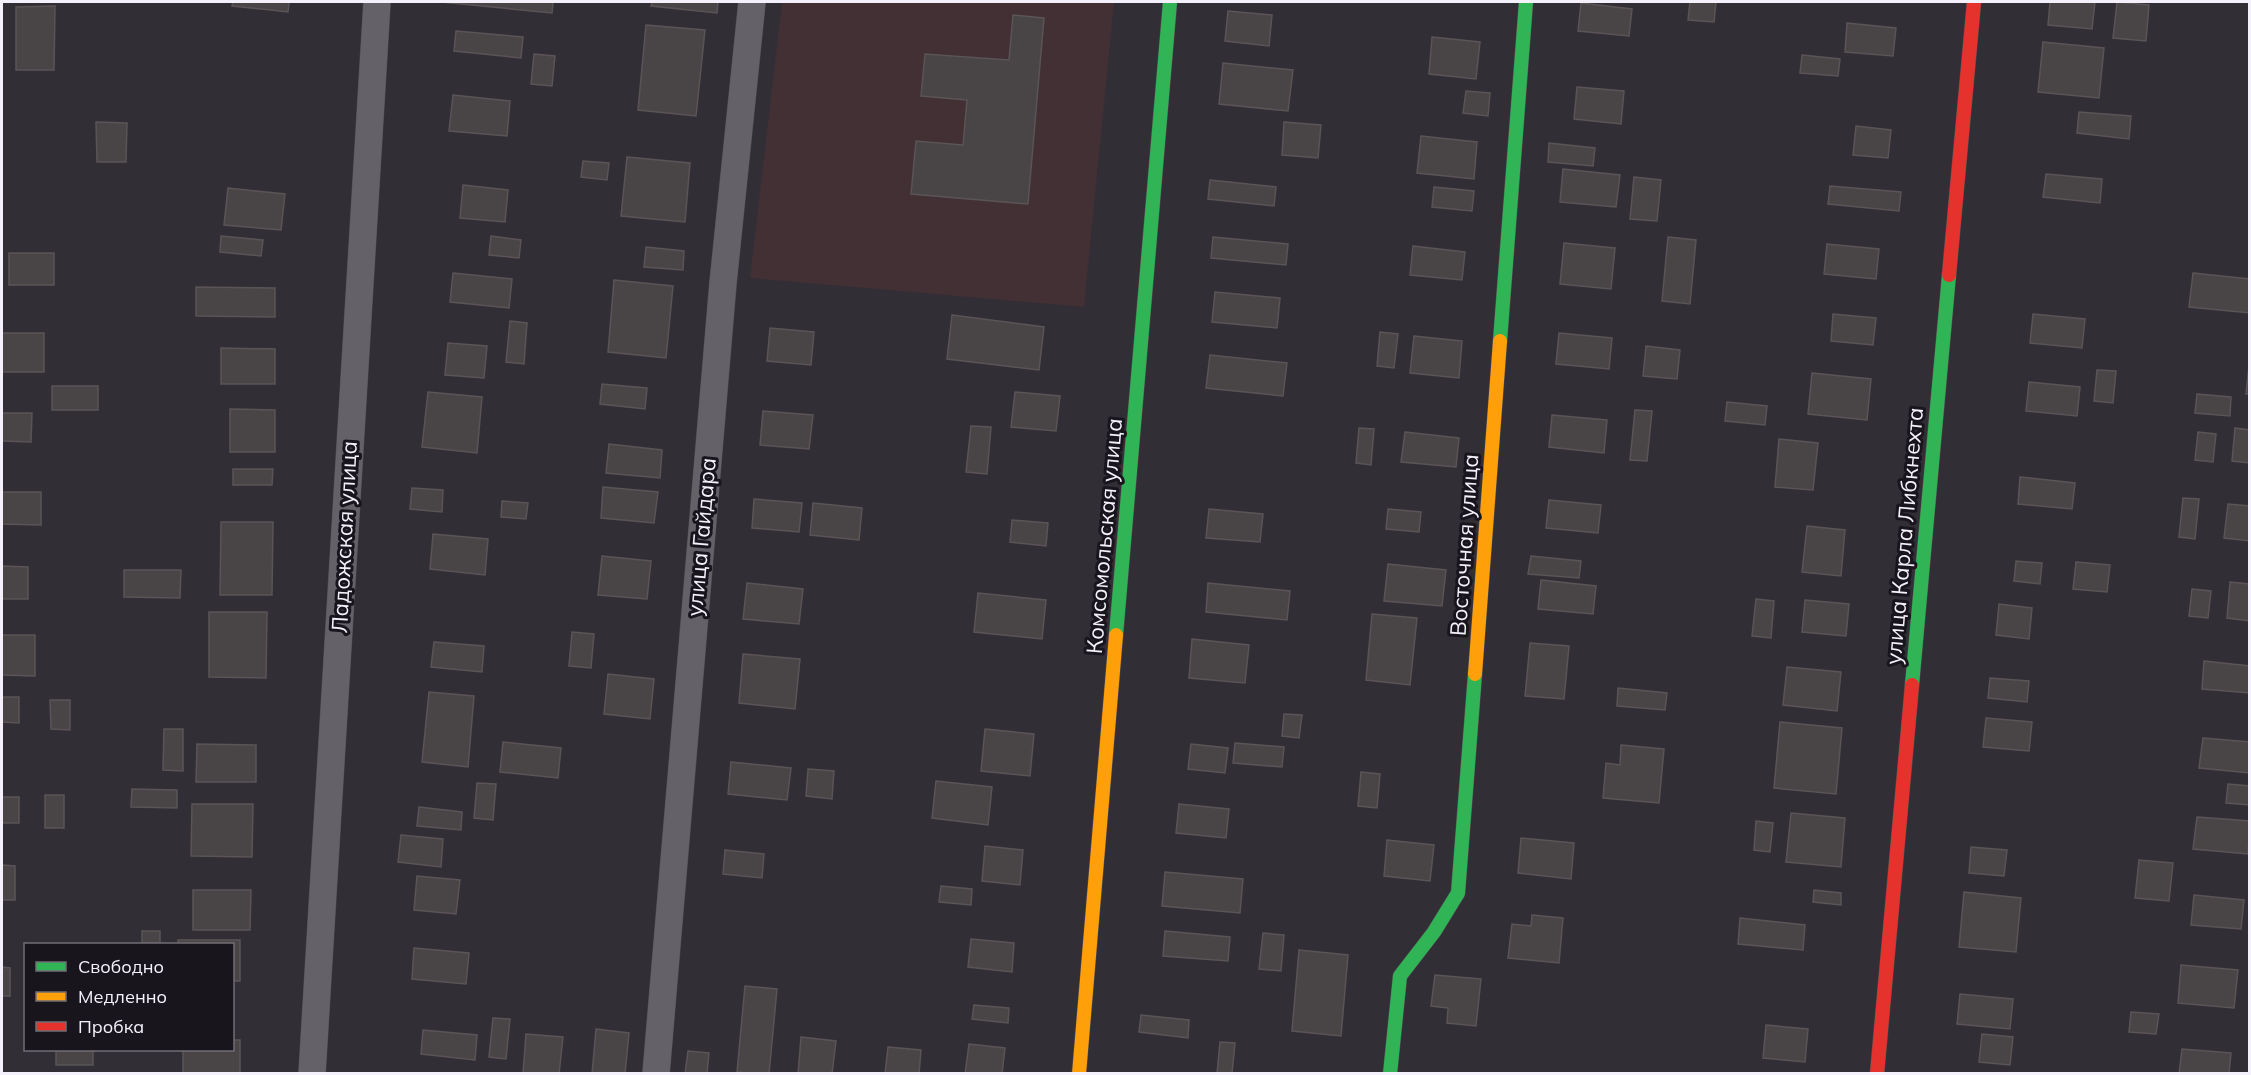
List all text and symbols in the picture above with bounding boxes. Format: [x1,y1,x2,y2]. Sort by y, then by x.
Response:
street label: улица Карла Либкнехта [1879,406,1929,666]
street label: Комсомольская улица [1080,417,1128,655]
street label: Ладожская улица [325,440,363,634]
street label: Восточная улица [1444,453,1484,637]
street label: улица Гайдара [680,456,722,618]
legend [24,943,234,1051]
text: Свободно [78,955,164,978]
text: Медленно [78,985,167,1008]
text: Пробка [78,1015,144,1038]

